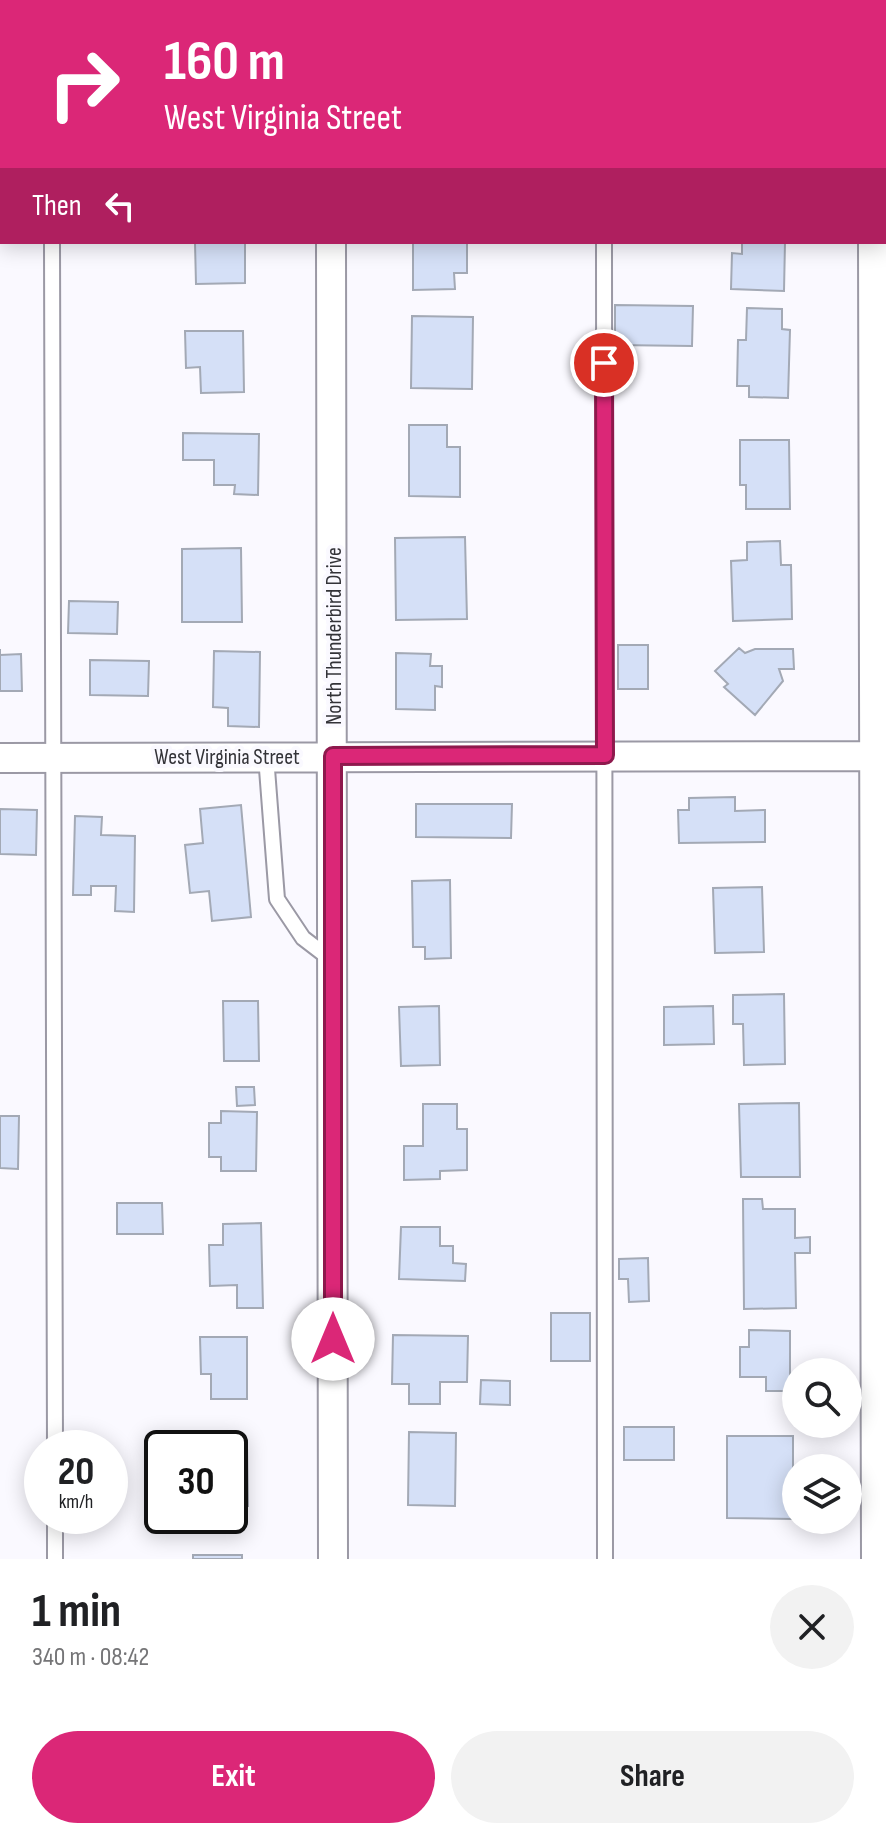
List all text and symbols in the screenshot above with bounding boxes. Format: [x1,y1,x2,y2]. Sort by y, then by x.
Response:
text: 160 m [164,29,285,96]
icon: right [32,32,136,136]
text: West Virginia Street [164,97,402,140]
icon: left [98,184,142,228]
text: Then [32,188,82,224]
pin [570,329,638,397]
icon: arrive [582,341,626,385]
street label: North Thunderbird Drive [321,547,348,725]
street label: West Virginia Street [154,744,300,771]
position arrow [291,1297,375,1381]
map controls [782,1358,862,1534]
button: search [782,1358,862,1438]
speed limit sign: 30 [144,1430,248,1534]
text: 20 [58,1448,94,1496]
button: layers [782,1454,862,1534]
text: km/h [59,1490,93,1514]
text: 1 min [32,1583,121,1640]
button: close [770,1585,854,1669]
text: 340 m · 08:42 [32,1642,149,1673]
button: Exit [32,1731,435,1823]
button: Share [451,1731,854,1823]

